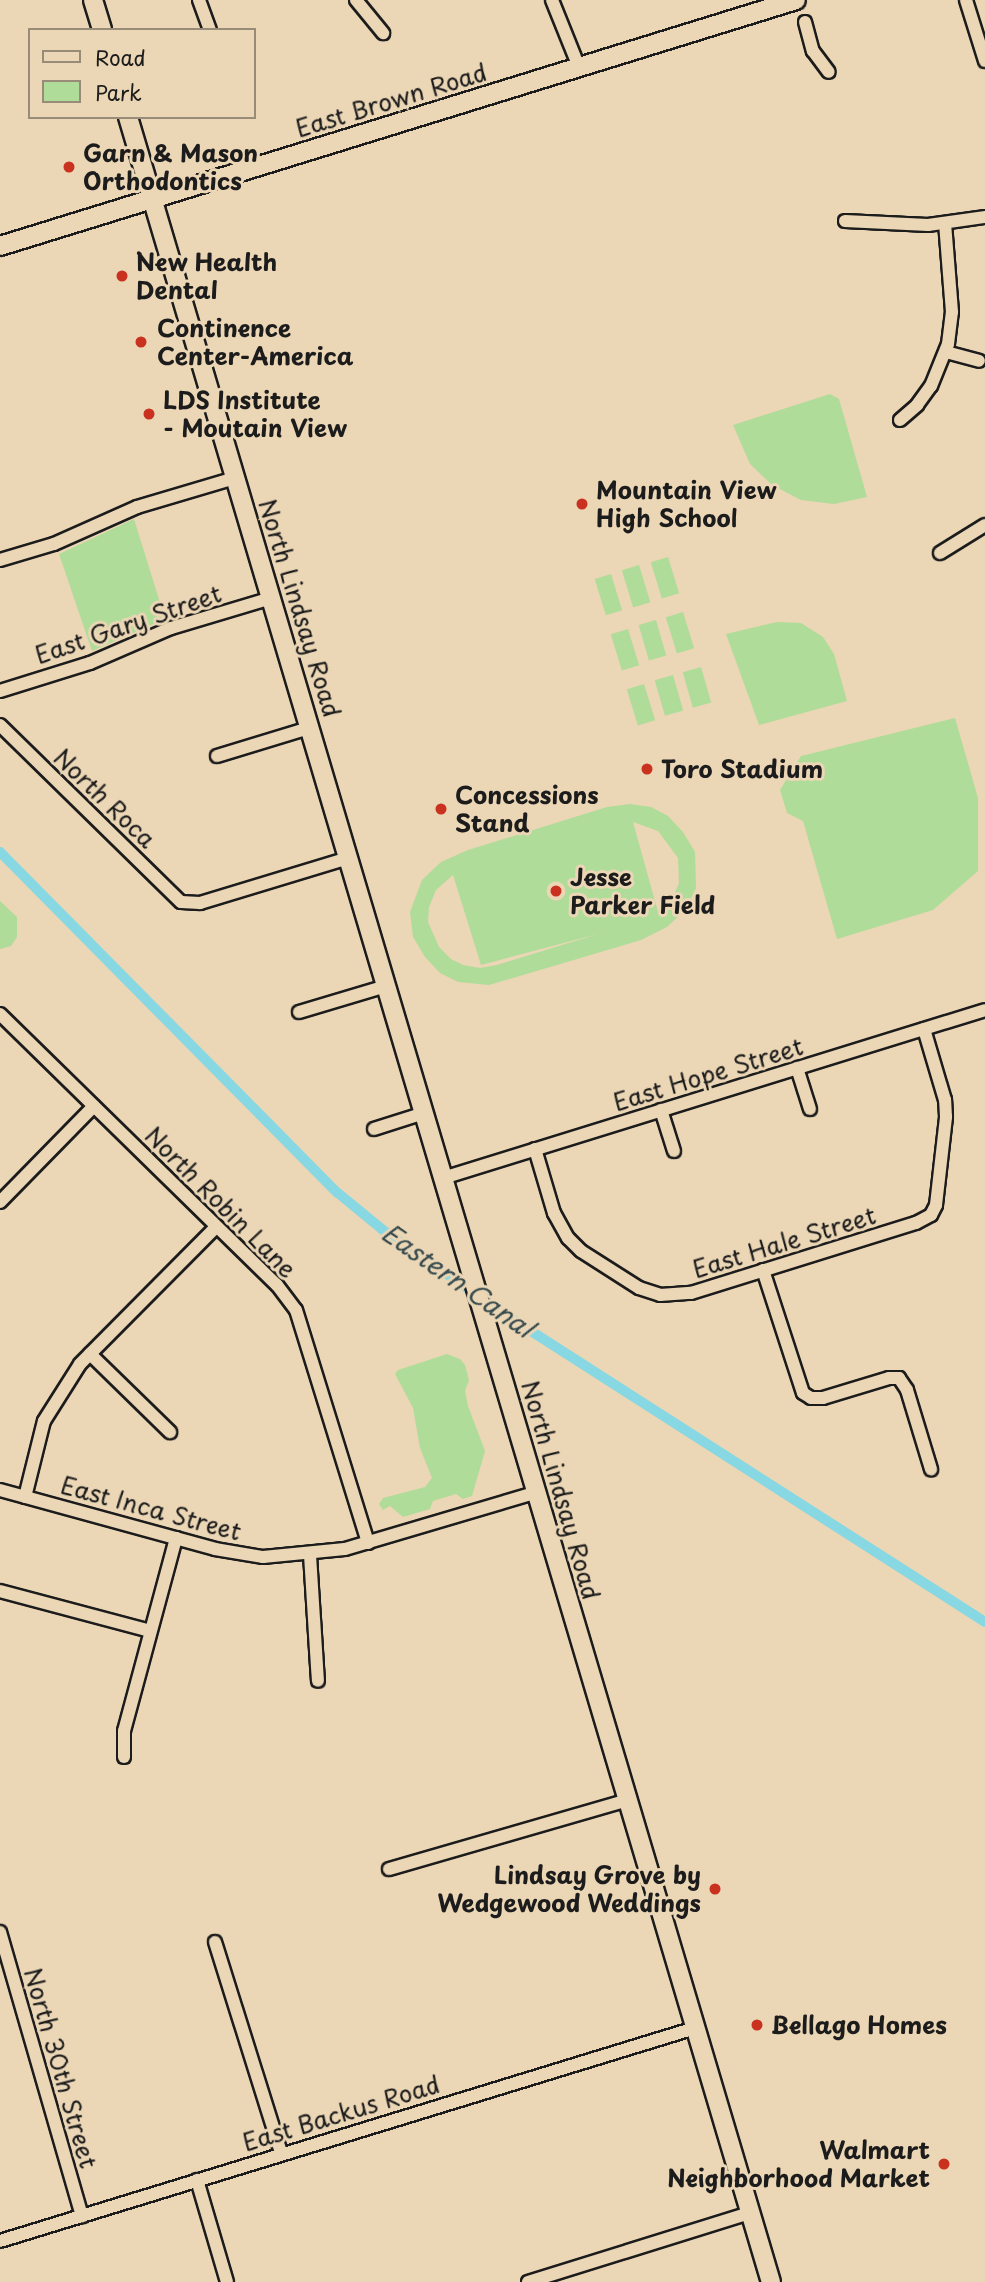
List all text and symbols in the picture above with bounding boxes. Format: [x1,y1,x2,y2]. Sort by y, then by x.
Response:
legend [28,28,256,119]
text: Road [95,41,146,73]
street label: East Brown Road [293,57,489,143]
text: Park [95,76,142,108]
place label: Garn & Mason Orthodontics [83,139,259,195]
marker: Garn & Mason Orthodontics [61,159,77,175]
place label: New Health Dental [136,248,279,304]
marker: New Health Dental [114,268,130,284]
place label: Continence Center-America [157,314,353,370]
marker: Continence Center-America [131,332,151,352]
place label: LDS Institute - Moutain View [163,386,347,442]
marker: LDS Institute - Moutain View [141,406,157,422]
place label: Mountain View High School [596,476,776,532]
street label: North Lindsay Road [253,494,347,722]
marker: Mountain View High School [574,496,590,512]
street label: East Gary Street [31,579,225,669]
street label: North Roca [48,742,162,854]
place label: Toro Stadium [661,755,824,783]
marker: Toro Stadium [639,761,655,777]
place label: Concessions Stand [455,781,599,837]
marker: Concessions Stand [433,801,449,817]
place label: Jesse Parker Field [570,863,717,919]
marker: Jesse Parker Field [548,883,564,899]
street label: East Hope Street [610,1032,806,1116]
street label: North Robin Lane [139,1120,303,1284]
street label: East Hale Street [689,1200,879,1284]
water label: Eastern Canal [376,1216,540,1344]
street label: North Lindsay Road [516,1376,606,1604]
street label: East Inca Street [57,1470,245,1546]
place label: Lindsay Grove by Wedgewood Weddings [434,1861,701,1917]
marker: Lindsay Grove by Wedgewood Weddings [707,1881,723,1897]
street label: North 30th Street [18,1963,104,2173]
place label: Bellago Homes [771,2011,948,2039]
marker: Bellago Homes [749,2017,765,2033]
street label: East Backus Road [239,2069,443,2157]
place label: Walmart Neighborhood Market [666,2136,930,2192]
marker: Walmart Neighborhood Market [936,2156,952,2172]

